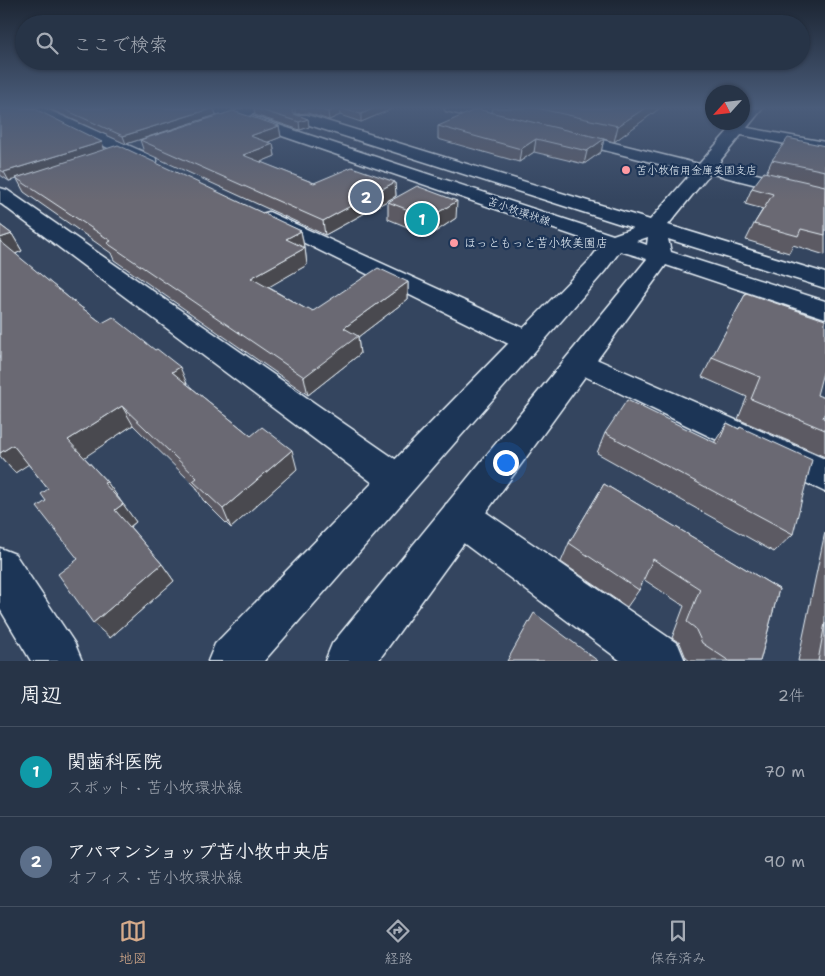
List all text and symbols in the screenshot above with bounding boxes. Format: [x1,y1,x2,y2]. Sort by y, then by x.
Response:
search box [15,15,810,70]
icon: search [33,29,61,57]
text: ここで検索 [73,32,168,57]
north arrow [705,85,750,130]
place label: 苫小牧信用金庫美園支店 [636,163,757,178]
marker: 苫小牧信用金庫美園支店 [620,164,632,176]
pin: 2 [350,178,382,216]
street label: 苫小牧環状線 [485,194,552,229]
pin: 1 [406,200,438,238]
place label: ほっともっと苫小牧美園店 [464,235,608,251]
marker: ほっともっと苫小牧美園店 [448,237,460,249]
your location [493,450,519,476]
text: 周辺 [20,681,62,709]
text: 2件 [778,685,805,706]
text: 関歯科医院 [67,749,162,774]
text: 1 [32,761,40,782]
text: 70 m [764,761,805,782]
text: スポット · 苫小牧環状線 [67,777,242,798]
text: アパマンショップ苫小牧中央店 [67,839,330,864]
text: 2 [30,851,42,872]
text: 90 m [764,851,805,872]
text: オフィス · 苫小牧環状線 [67,867,242,888]
tab: 地図 [119,917,147,967]
tab: 経路 [384,917,412,967]
tab: 保存済み [650,917,706,967]

